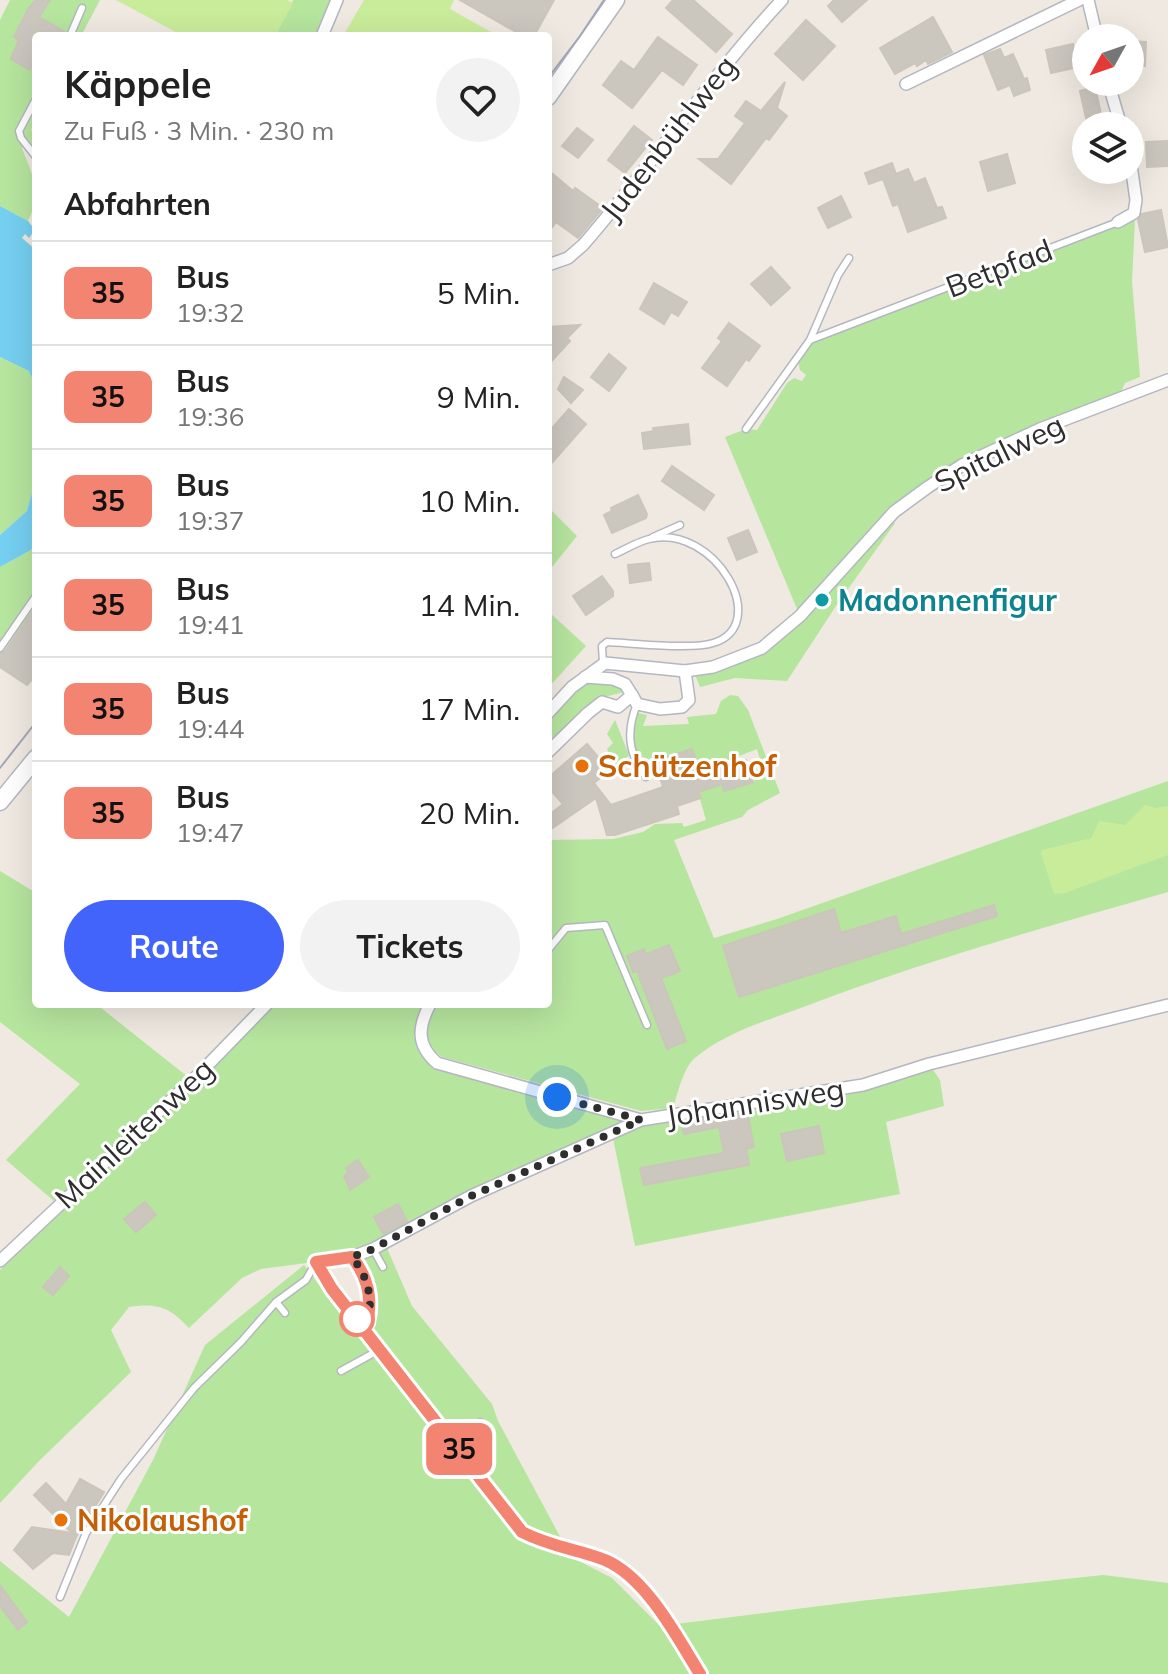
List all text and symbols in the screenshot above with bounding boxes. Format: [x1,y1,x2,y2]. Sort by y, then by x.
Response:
north arrow [1072,24,1144,96]
map controls [1072,24,1144,184]
street label: Judenbühlweg [592,48,744,228]
button: heart [436,58,520,142]
text: Käppele [64,60,212,108]
button: layers [1072,112,1144,184]
text: Zu Fuß · 3 Min. · 230 m [64,114,334,147]
text: Abfahrten [64,185,211,223]
street label: Betpfad [940,230,1058,306]
text: Bus [176,258,230,296]
text: 5 Min. [437,274,520,312]
text: 35 [91,275,125,310]
text: 19:32 [176,296,244,329]
text: Bus [176,362,230,400]
text: 9 Min. [437,378,520,416]
text: 35 [91,379,125,414]
text: 19:36 [176,400,244,433]
street label: Spitalweg [928,405,1070,501]
text: Bus [176,466,230,504]
text: 10 Min. [419,482,520,520]
text: 35 [91,483,125,518]
text: 19:37 [176,504,244,537]
text: Bus [176,570,230,608]
place label: Madonnenfigur [838,581,1057,619]
text: 14 Min. [419,586,520,624]
text: 35 [91,587,125,622]
marker: Madonnenfigur [813,591,831,609]
text: 19:41 [176,608,244,641]
text: Bus [176,674,230,712]
text: 17 Min. [419,690,520,728]
text: 35 [91,691,125,726]
text: 19:44 [176,712,244,745]
place label: Schützenhof [598,747,778,785]
marker: Schützenhof [573,757,591,775]
text: Bus [176,778,230,816]
text: 20 Min. [419,794,520,832]
text: 35 [91,795,125,830]
text: 19:47 [176,816,244,849]
button: Route [64,900,284,992]
button: Tickets [300,900,520,992]
street label: Mainleitenweg [47,1050,221,1216]
street label: Johannisweg [663,1069,847,1135]
your location [537,1077,577,1117]
unlabelled marker [340,1302,374,1336]
line badge: 35 [423,1423,495,1475]
text: 35 [442,1431,476,1466]
place label: Nikolaushof [77,1501,249,1539]
marker: Nikolaushof [52,1511,70,1529]

